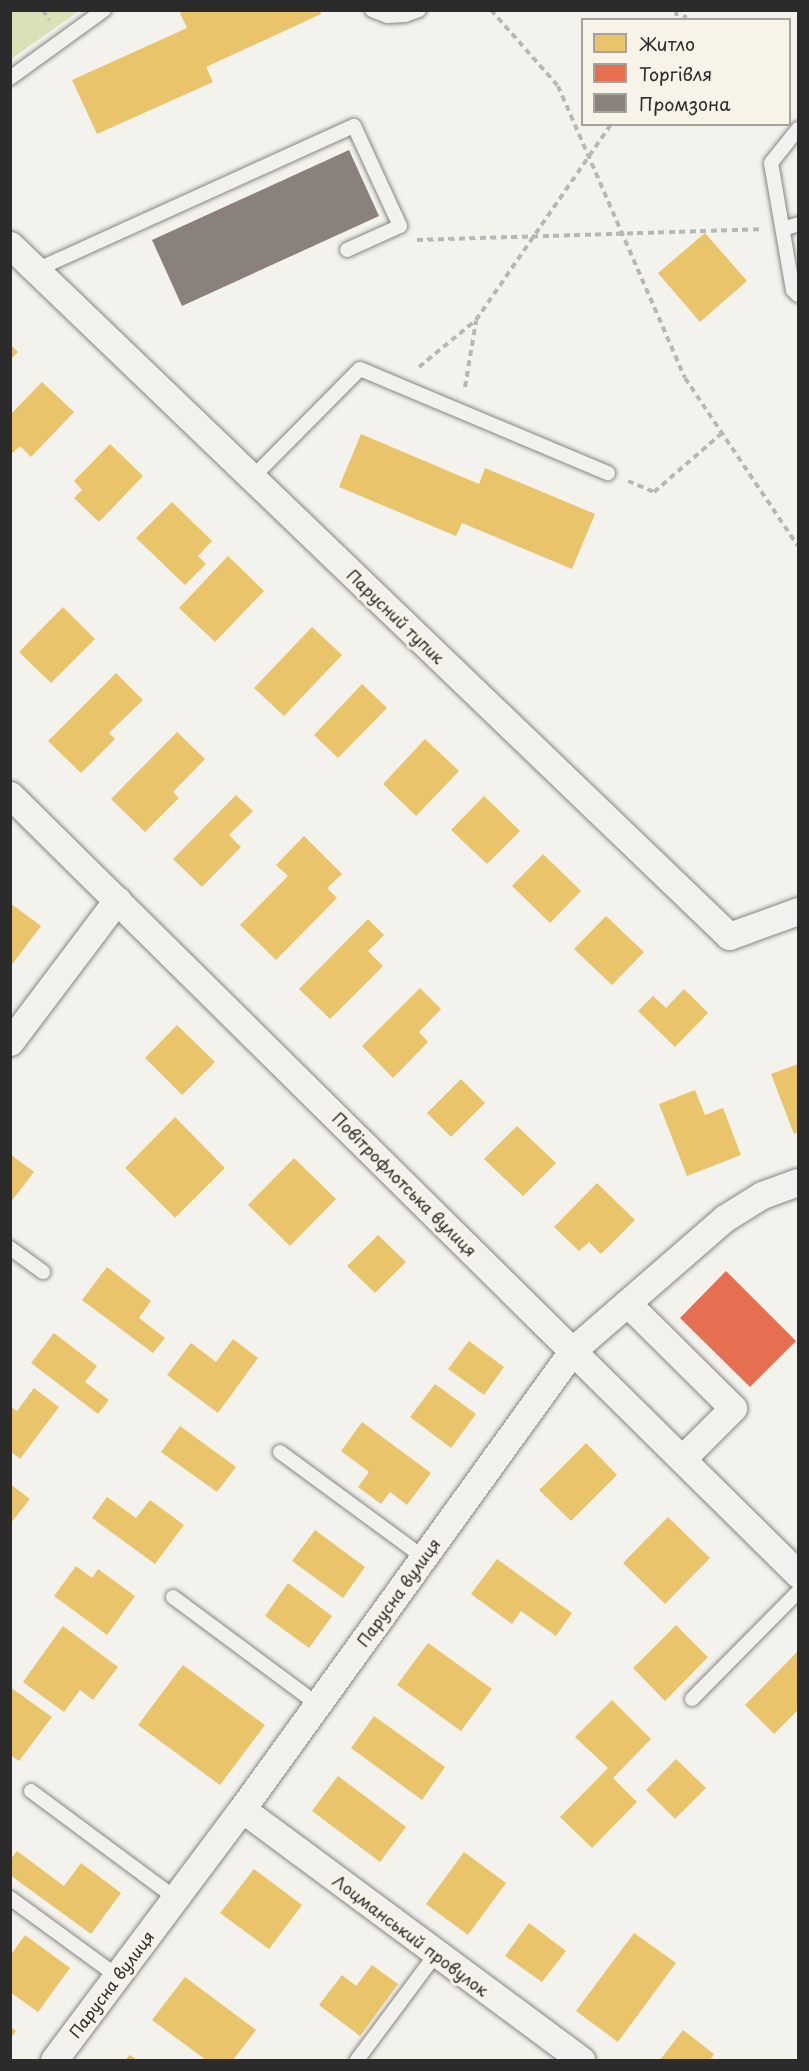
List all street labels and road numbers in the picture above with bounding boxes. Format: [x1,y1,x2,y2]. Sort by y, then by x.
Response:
street label: Парусний тупик [343,565,449,667]
street label: Повітрофлотська вулиця [329,1108,481,1260]
street label: Парусна вулиця [352,1534,444,1650]
street label: Лоцманський провулок [330,1870,492,2000]
street label: Парусна вулиця [64,1926,158,2042]

